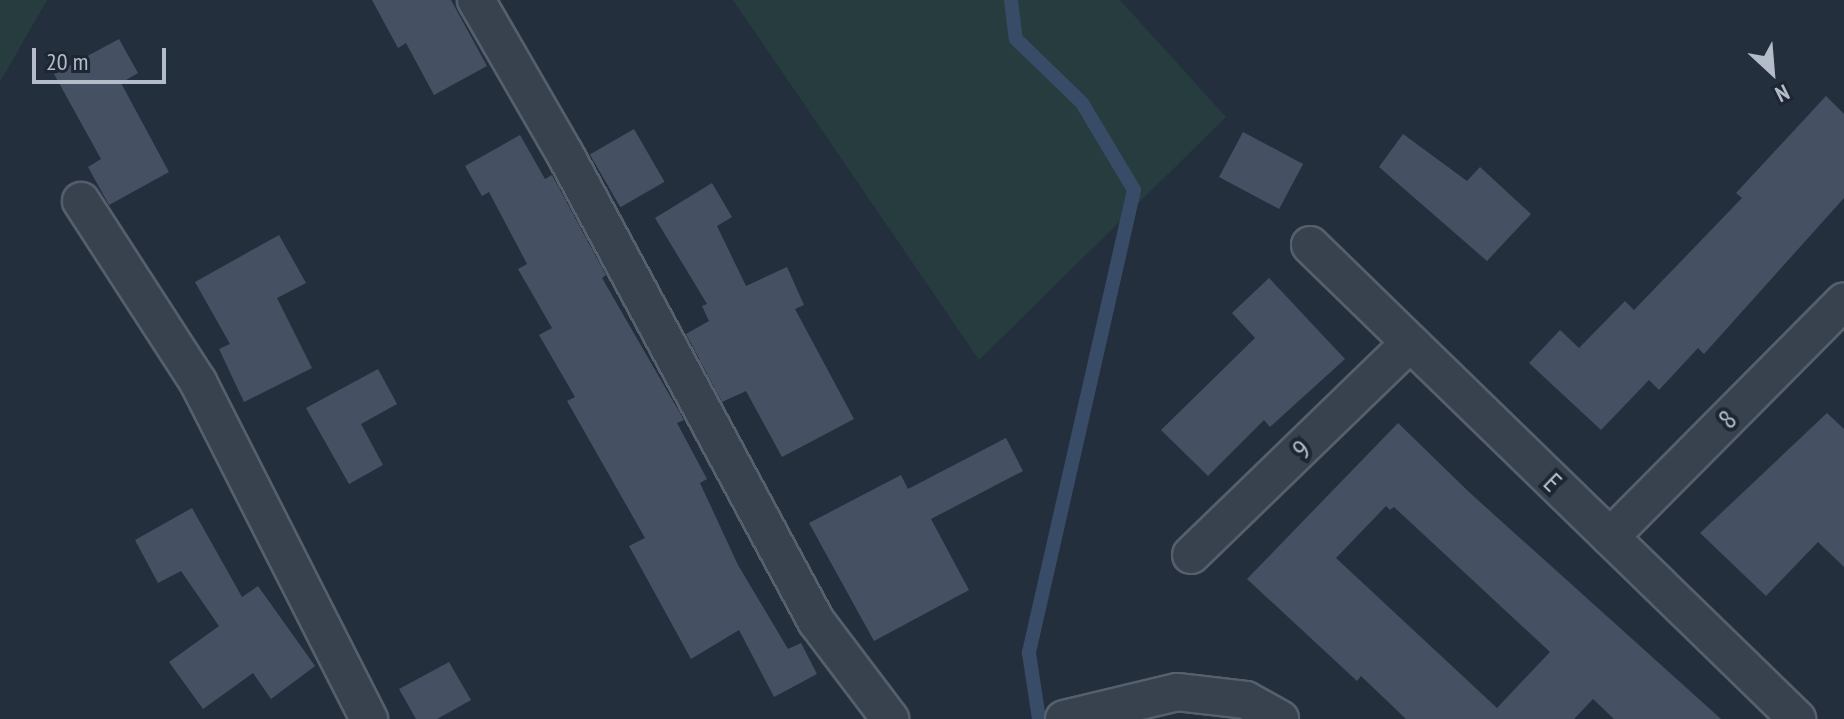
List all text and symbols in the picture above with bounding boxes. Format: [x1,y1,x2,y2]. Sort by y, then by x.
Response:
scale bar [36,32,170,82]
north arrow [1732,32,1812,112]
text: 20 m [46,46,88,77]
text: N [1771,78,1794,109]
street label: 8 [1711,403,1743,435]
street label: 9 [1285,433,1317,465]
street label: E [1537,466,1569,498]

